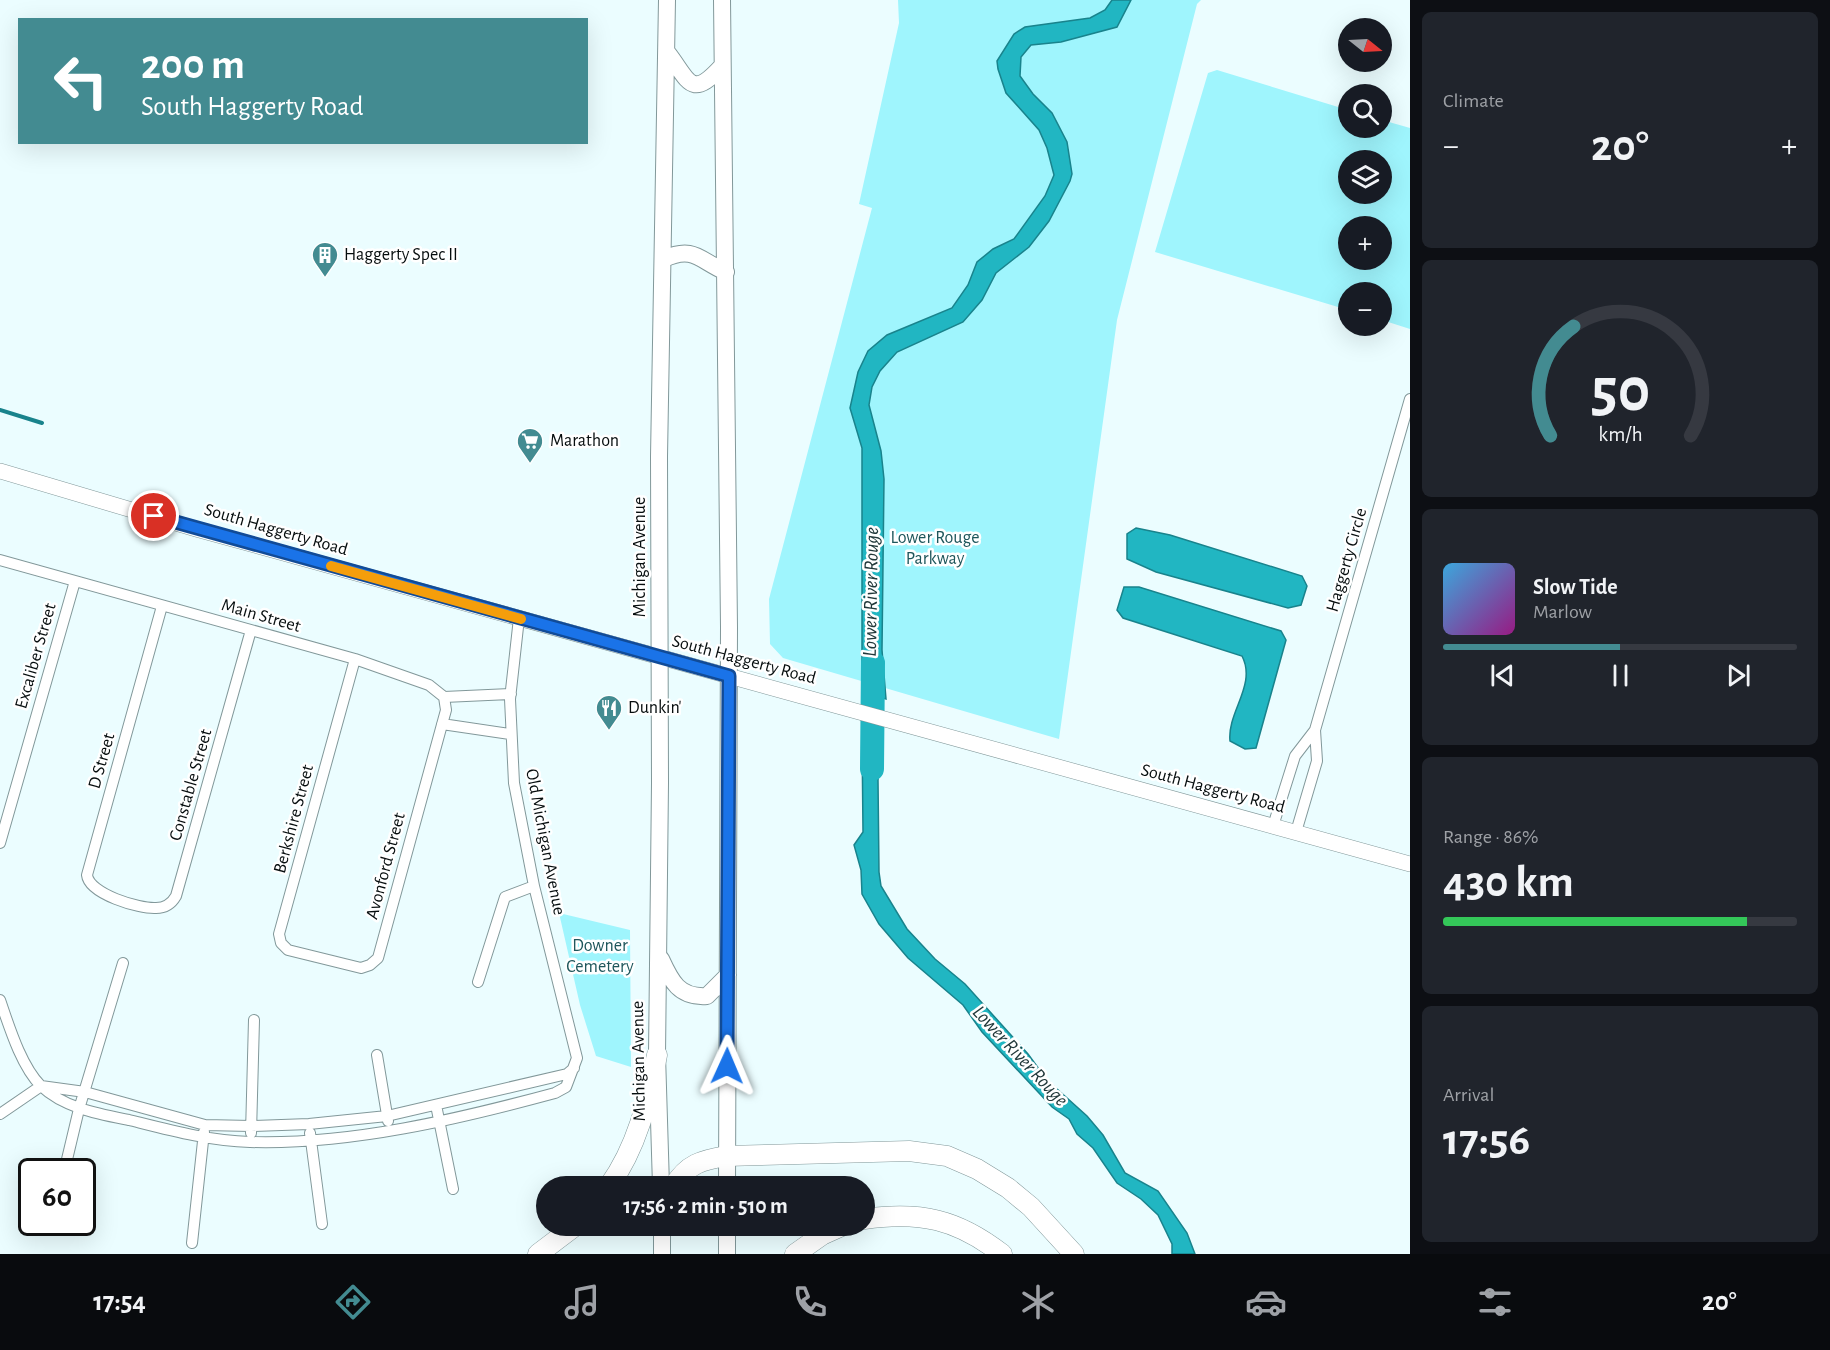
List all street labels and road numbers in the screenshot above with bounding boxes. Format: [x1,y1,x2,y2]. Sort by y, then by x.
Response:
street label: Michigan Avenue [631,497,649,617]
street label: South Haggerty Road [202,501,350,559]
street label: Haggerty Circle [1324,506,1370,614]
street label: Main Street [219,596,303,636]
street label: Excaliber Street [12,601,60,711]
street label: South Haggerty Road [670,632,818,688]
street label: Constable Street [166,727,216,843]
street label: D Street [85,731,119,791]
street label: South Haggerty Road [1139,761,1287,817]
street label: Berkshire Street [271,763,317,875]
street label: Old Michigan Avenue [522,767,568,917]
street label: Avonford Street [363,811,409,921]
street label: Michigan Avenue [629,1001,649,1121]

